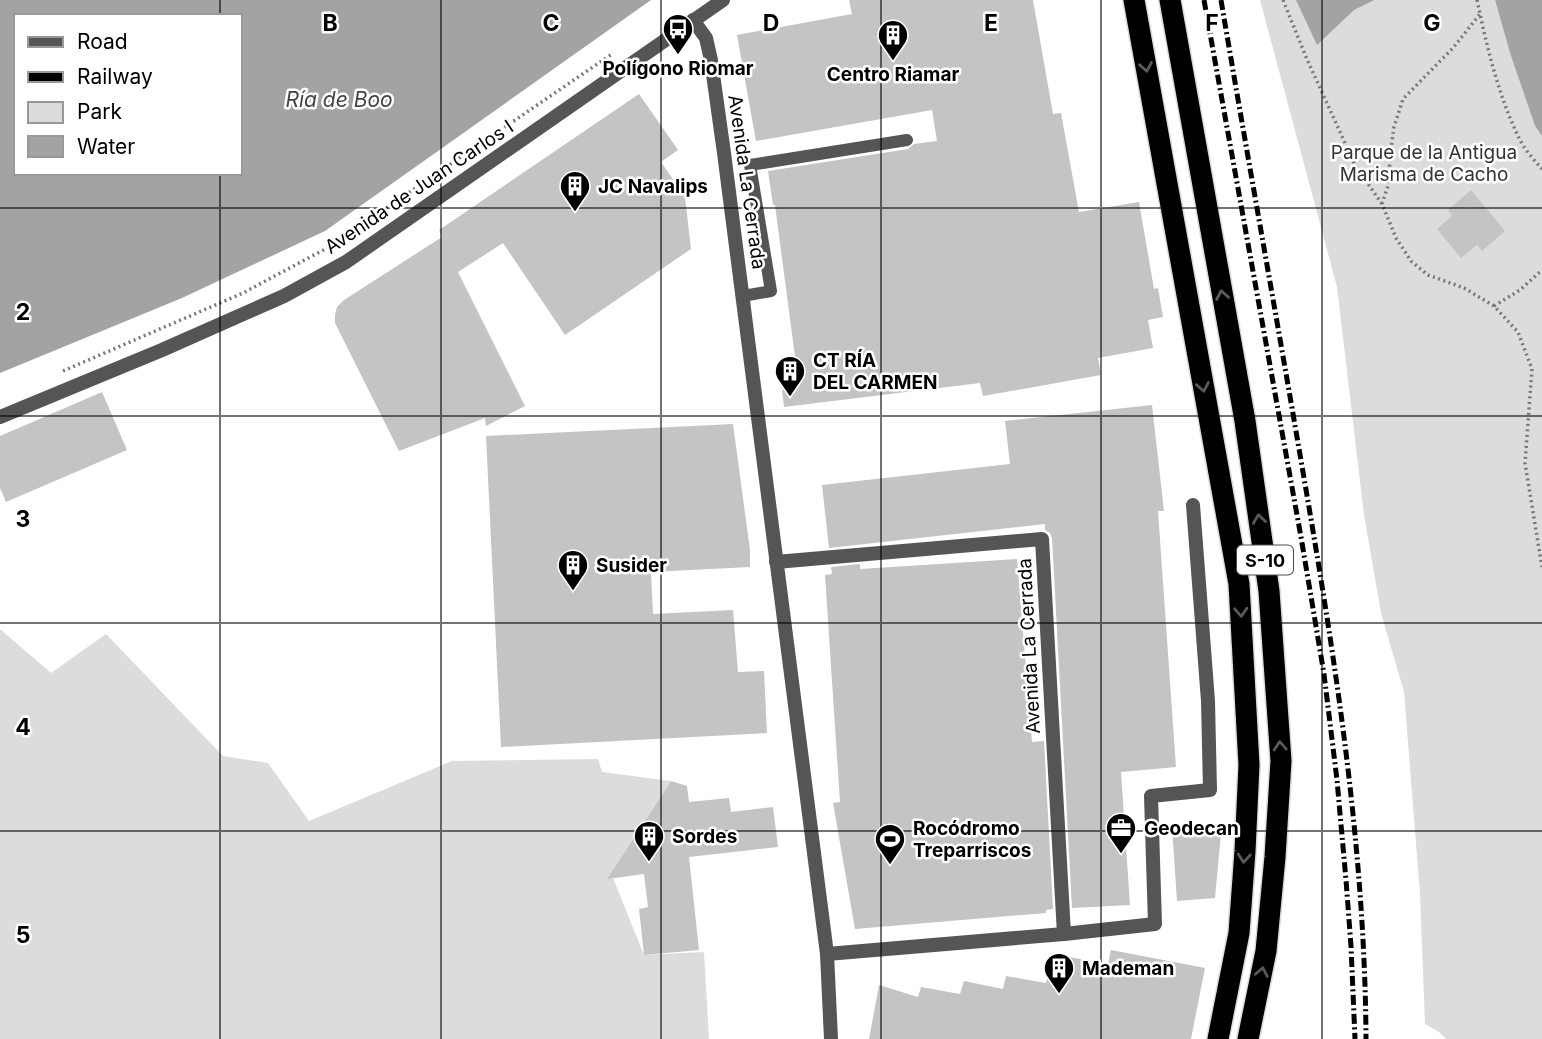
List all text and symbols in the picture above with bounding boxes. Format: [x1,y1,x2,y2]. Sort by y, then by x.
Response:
text: B [322,9,338,37]
text: C [542,9,560,37]
text: D [763,9,779,37]
text: E [984,9,998,37]
text: F [1205,9,1219,37]
text: G [1423,9,1441,37]
bus stop icon: Polígono Riomar [661,12,695,56]
legend [14,14,242,175]
building icon: Centro Riamar [876,18,910,62]
text: Road [77,29,128,54]
place label: Polígono Riomar [602,57,754,80]
one-way arrow [1137,61,1152,73]
place label: Centro Riamar [827,63,959,86]
text: Railway [77,64,153,89]
water label: Ría de Boo [285,87,393,112]
street label: Avenida La Cerrada [723,93,771,271]
text: Park [77,99,122,124]
street label: Avenida de Juan Carlos I [320,115,518,259]
text: Water [77,134,135,159]
park label: Parque de la Antigua Marisma de Cacho [1331,141,1517,186]
building icon: JC Navalips [558,169,592,213]
place label: JC Navalips [598,175,708,198]
one-way arrow [1216,289,1231,301]
text: 2 [16,298,30,326]
place label: CT RÍA DEL CARMEN [813,349,937,394]
building icon: CT RÍA DEL CARMEN [773,354,807,398]
one-way arrow [1195,381,1210,393]
text: 3 [16,505,30,533]
one-way arrow [1252,513,1267,525]
road number: S-10 [1237,546,1293,574]
building icon: Susider [556,548,590,592]
place label: Susider [596,554,667,577]
street label: Avenida La Cerrada [1013,558,1045,734]
one-way arrow [1233,606,1248,617]
text: 4 [15,713,31,741]
one-way arrow [1272,740,1287,751]
office icon: Geodecan [1104,811,1138,855]
place label: Rocódromo Treparriscos [913,817,1031,862]
place label: Geodecan [1144,817,1239,840]
building icon: Sordes [632,819,666,863]
sports icon: Rocódromo Treparriscos [873,822,907,866]
place label: Sordes [672,825,737,848]
one-way arrow [1237,853,1252,864]
text: 5 [16,921,30,949]
building icon: Mademan [1042,951,1076,995]
place label: Mademan [1082,957,1174,980]
one-way arrow [1253,966,1268,978]

